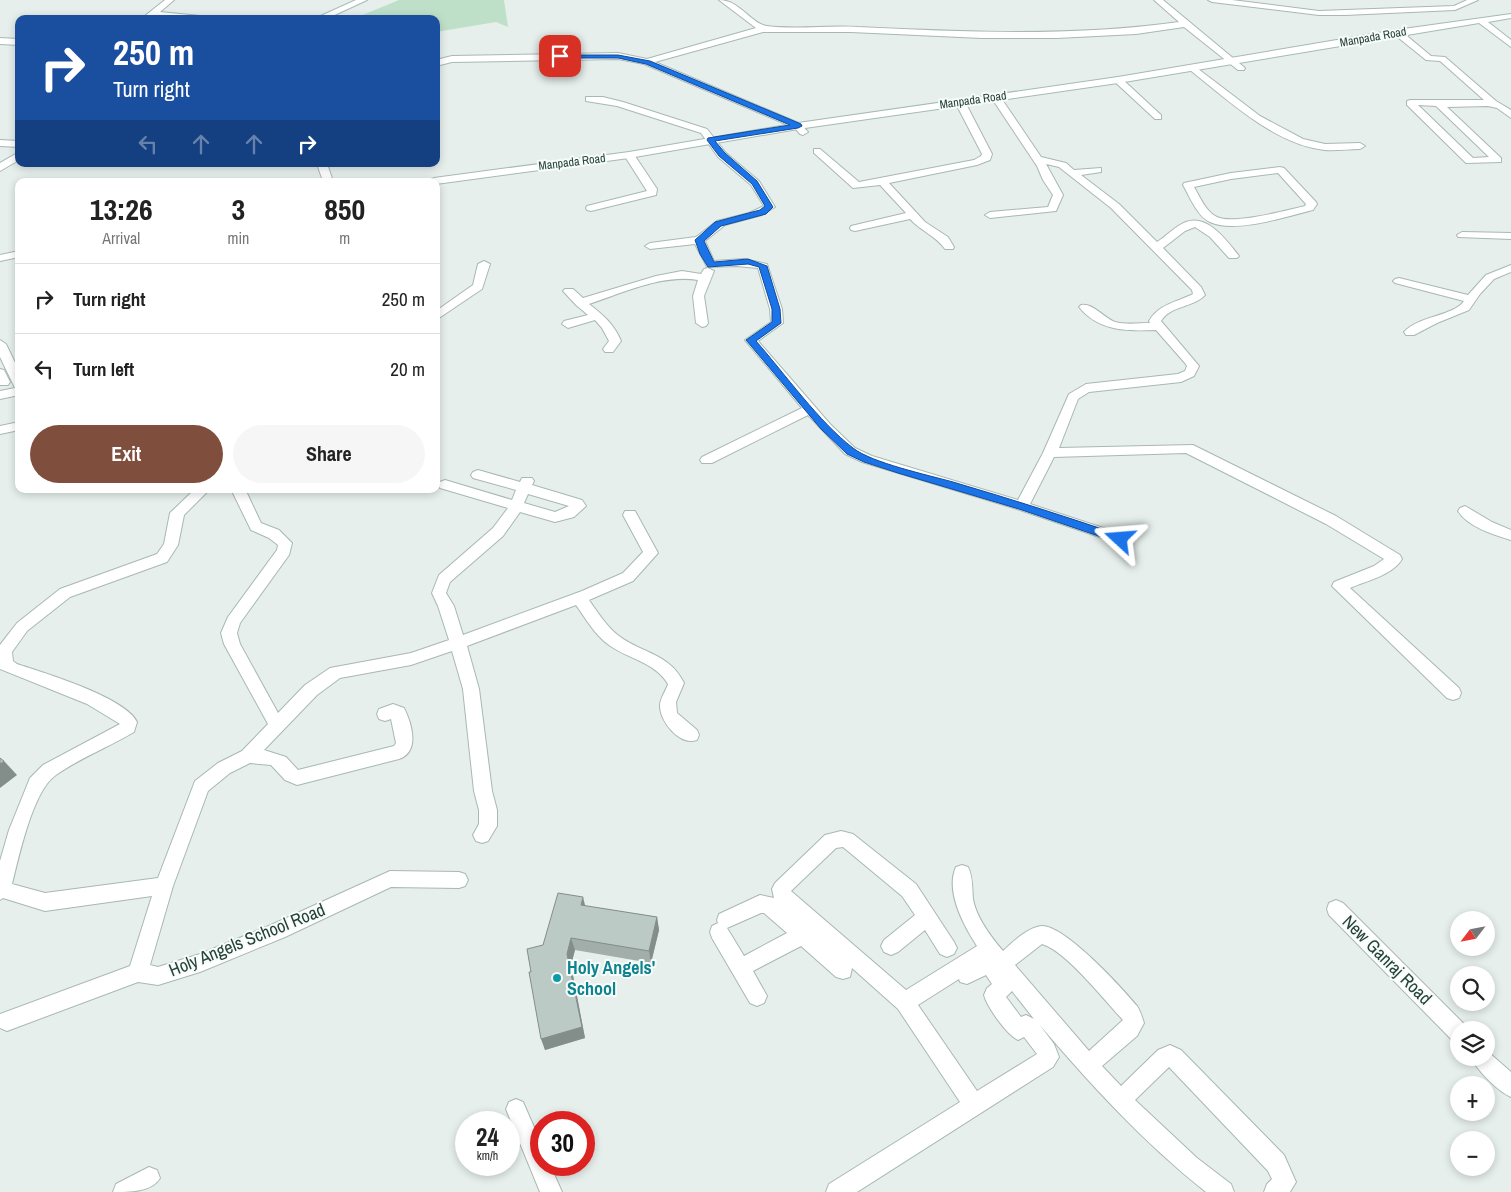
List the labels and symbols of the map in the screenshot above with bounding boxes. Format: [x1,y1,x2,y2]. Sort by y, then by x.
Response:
street label: Manpada Road [1338,23,1408,51]
pin [539,35,581,77]
street label: Manpada Road [939,87,1007,113]
street label: Manpada Road [538,150,606,174]
position arrow [1093,512,1145,564]
street label: Holy Angels School Road [165,897,329,982]
street label: New Ganraj Road [1337,909,1438,1010]
north arrow [1450,911,1495,956]
place label: Holy Angels' School [567,955,655,1001]
marker: Holy Angels' School [551,972,563,984]
speed limit sign: 30 [530,1111,595,1176]

